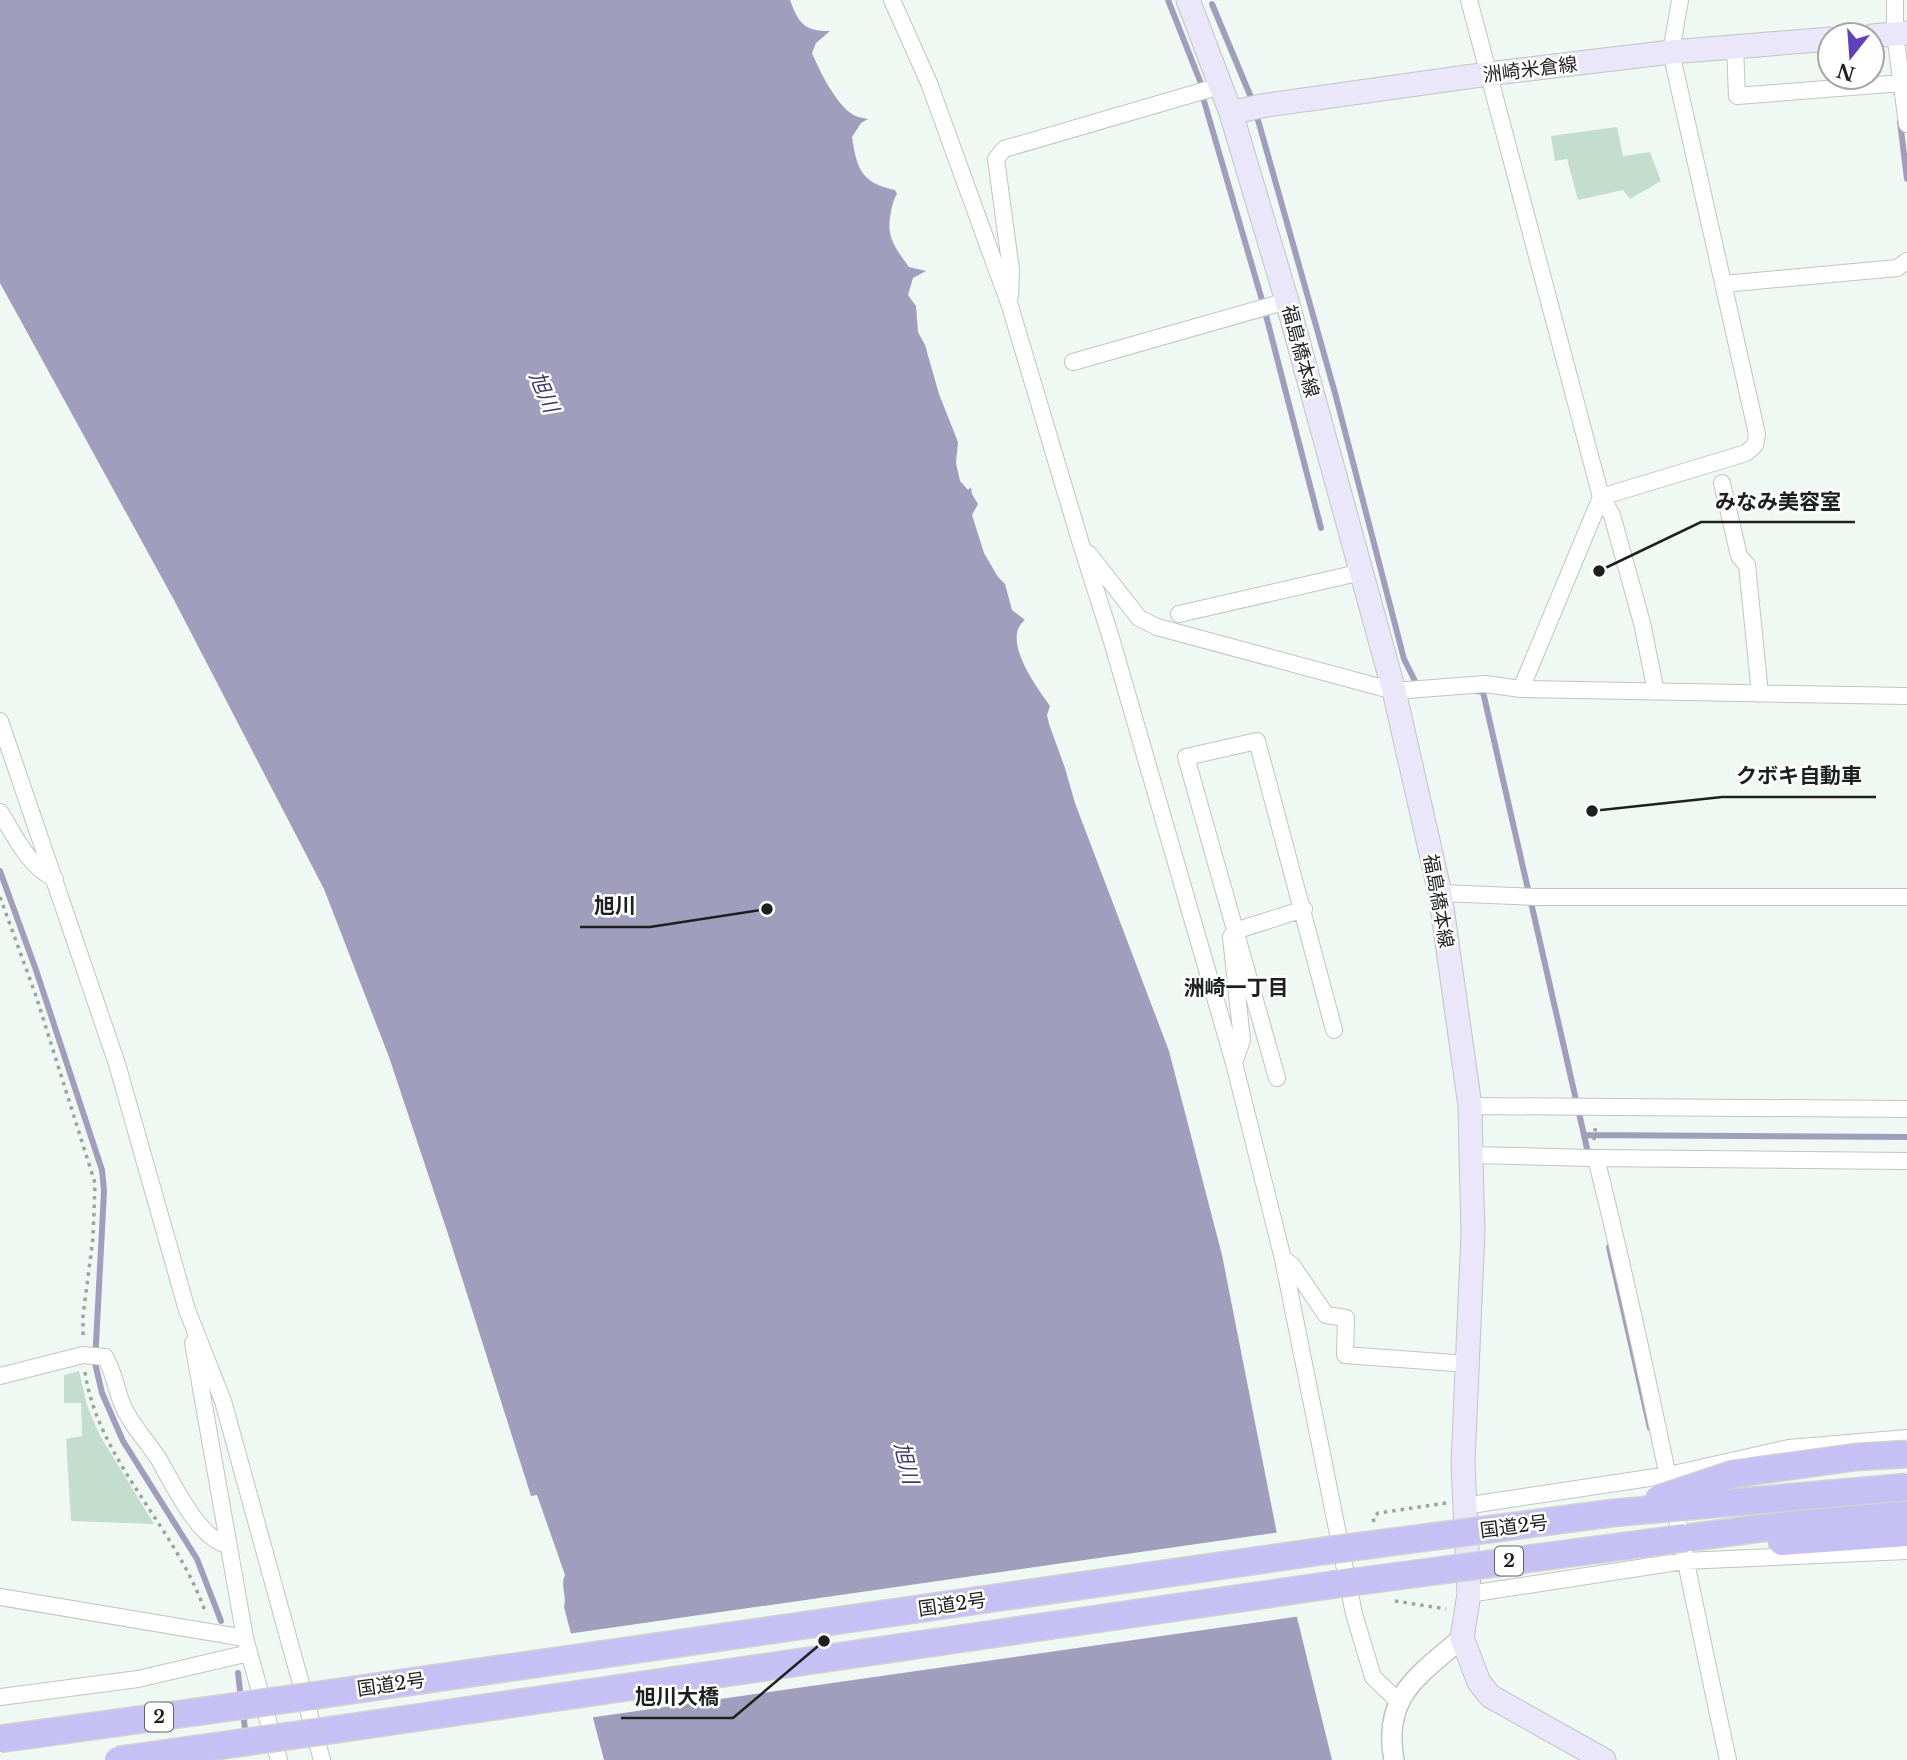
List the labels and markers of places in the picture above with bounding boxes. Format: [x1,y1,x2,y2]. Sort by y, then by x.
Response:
callout: みなみ美容室 [1701,480,1855,522]
callout: クボキ自動車 [1722,755,1876,797]
callout: 旭川 [580,885,650,927]
callout: 旭川大橋 [621,1676,733,1718]

